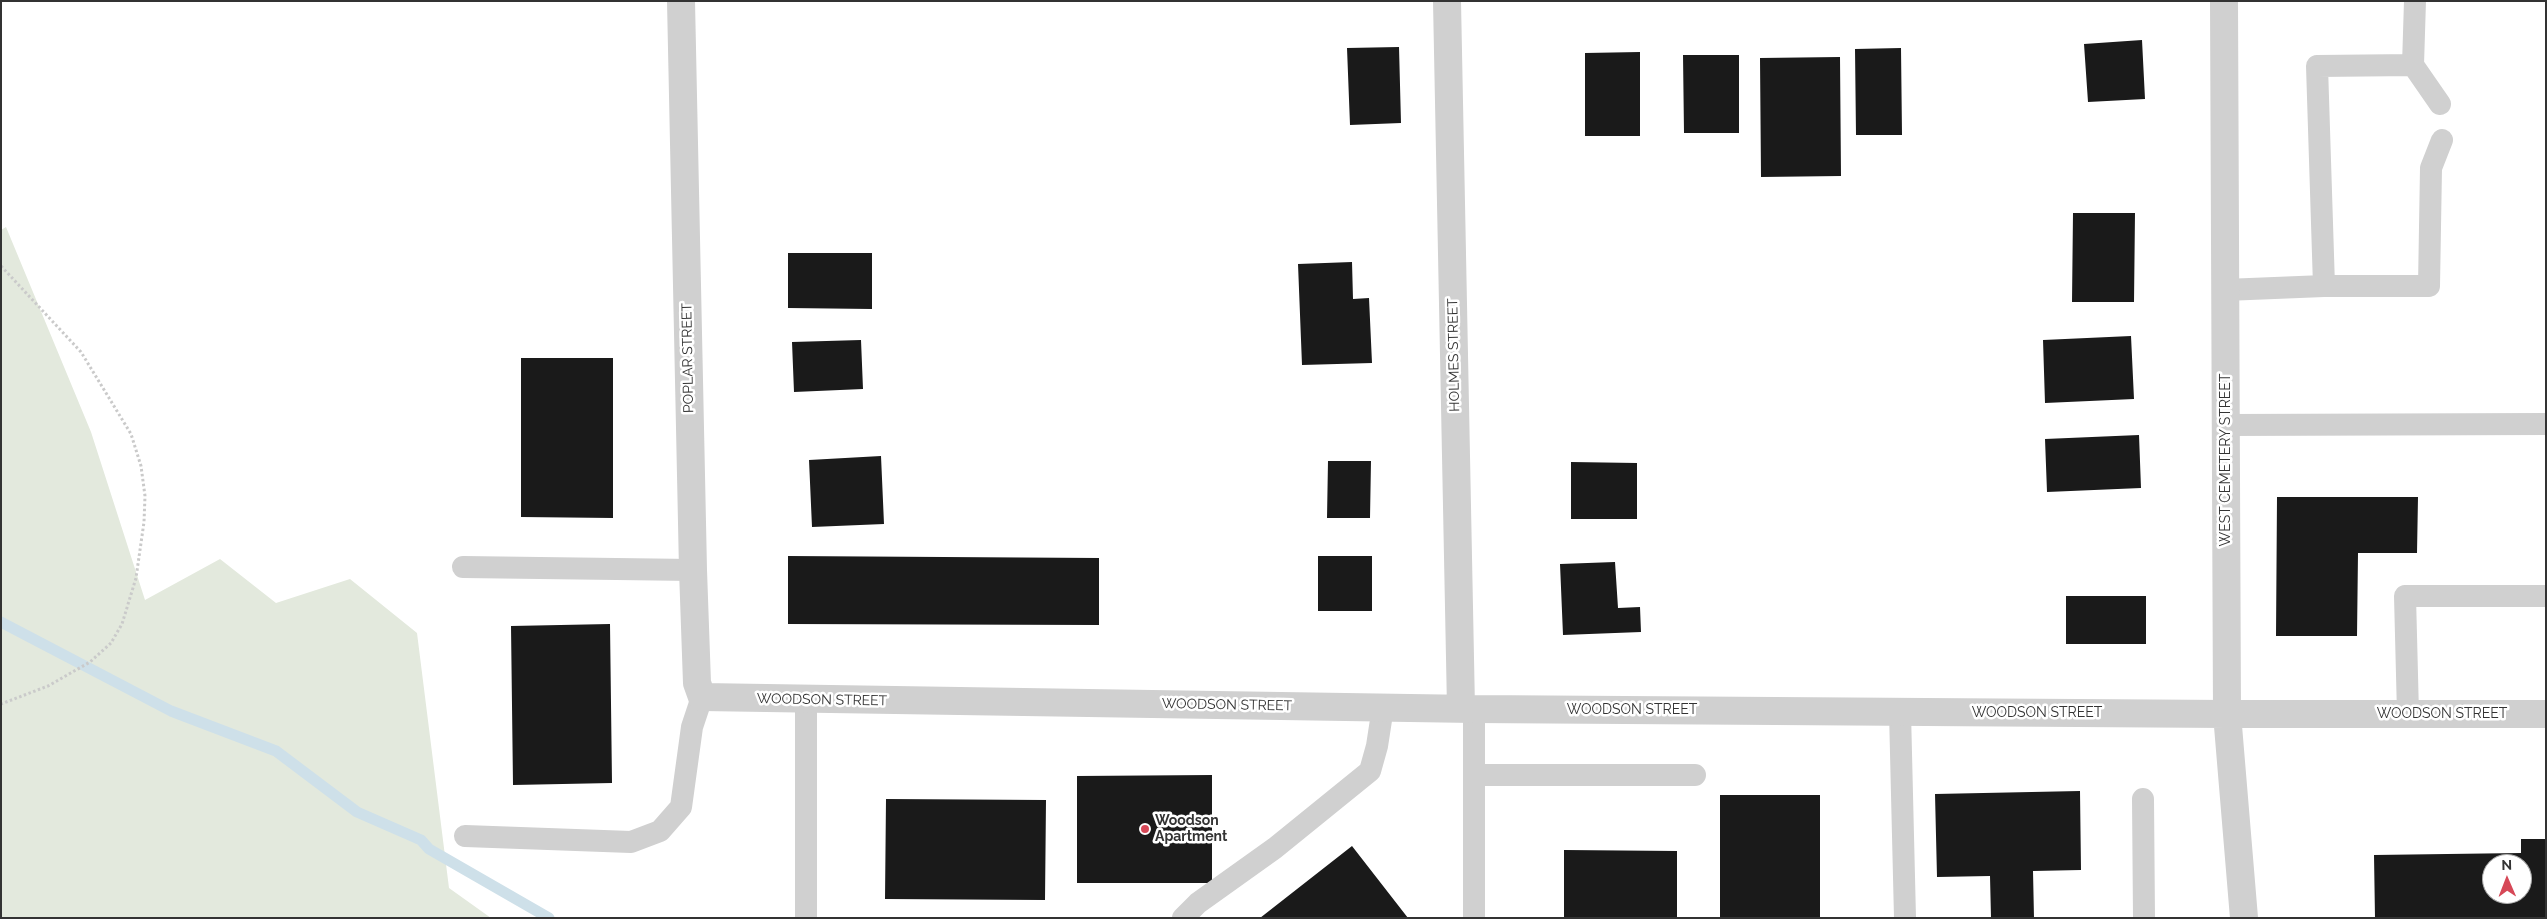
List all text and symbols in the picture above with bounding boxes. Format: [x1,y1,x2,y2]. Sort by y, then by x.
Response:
street label: HOLMES STREET [1445,298,1463,412]
street label: POPLAR STREET [679,303,697,413]
street label: WEST CEMETERY STREET [2218,374,2234,546]
street label: WOODSON STREET [757,690,887,710]
street label: WOODSON STREET [1162,695,1292,715]
street label: WOODSON STREET [1567,702,1697,718]
street label: WOODSON STREET [1972,705,2102,721]
street label: WOODSON STREET [2377,706,2507,722]
place label: Woodson Apartment [1155,813,1227,846]
marker: Woodson Apartment [1139,823,1151,835]
north arrow [2482,854,2532,904]
text: N [2501,857,2512,873]

